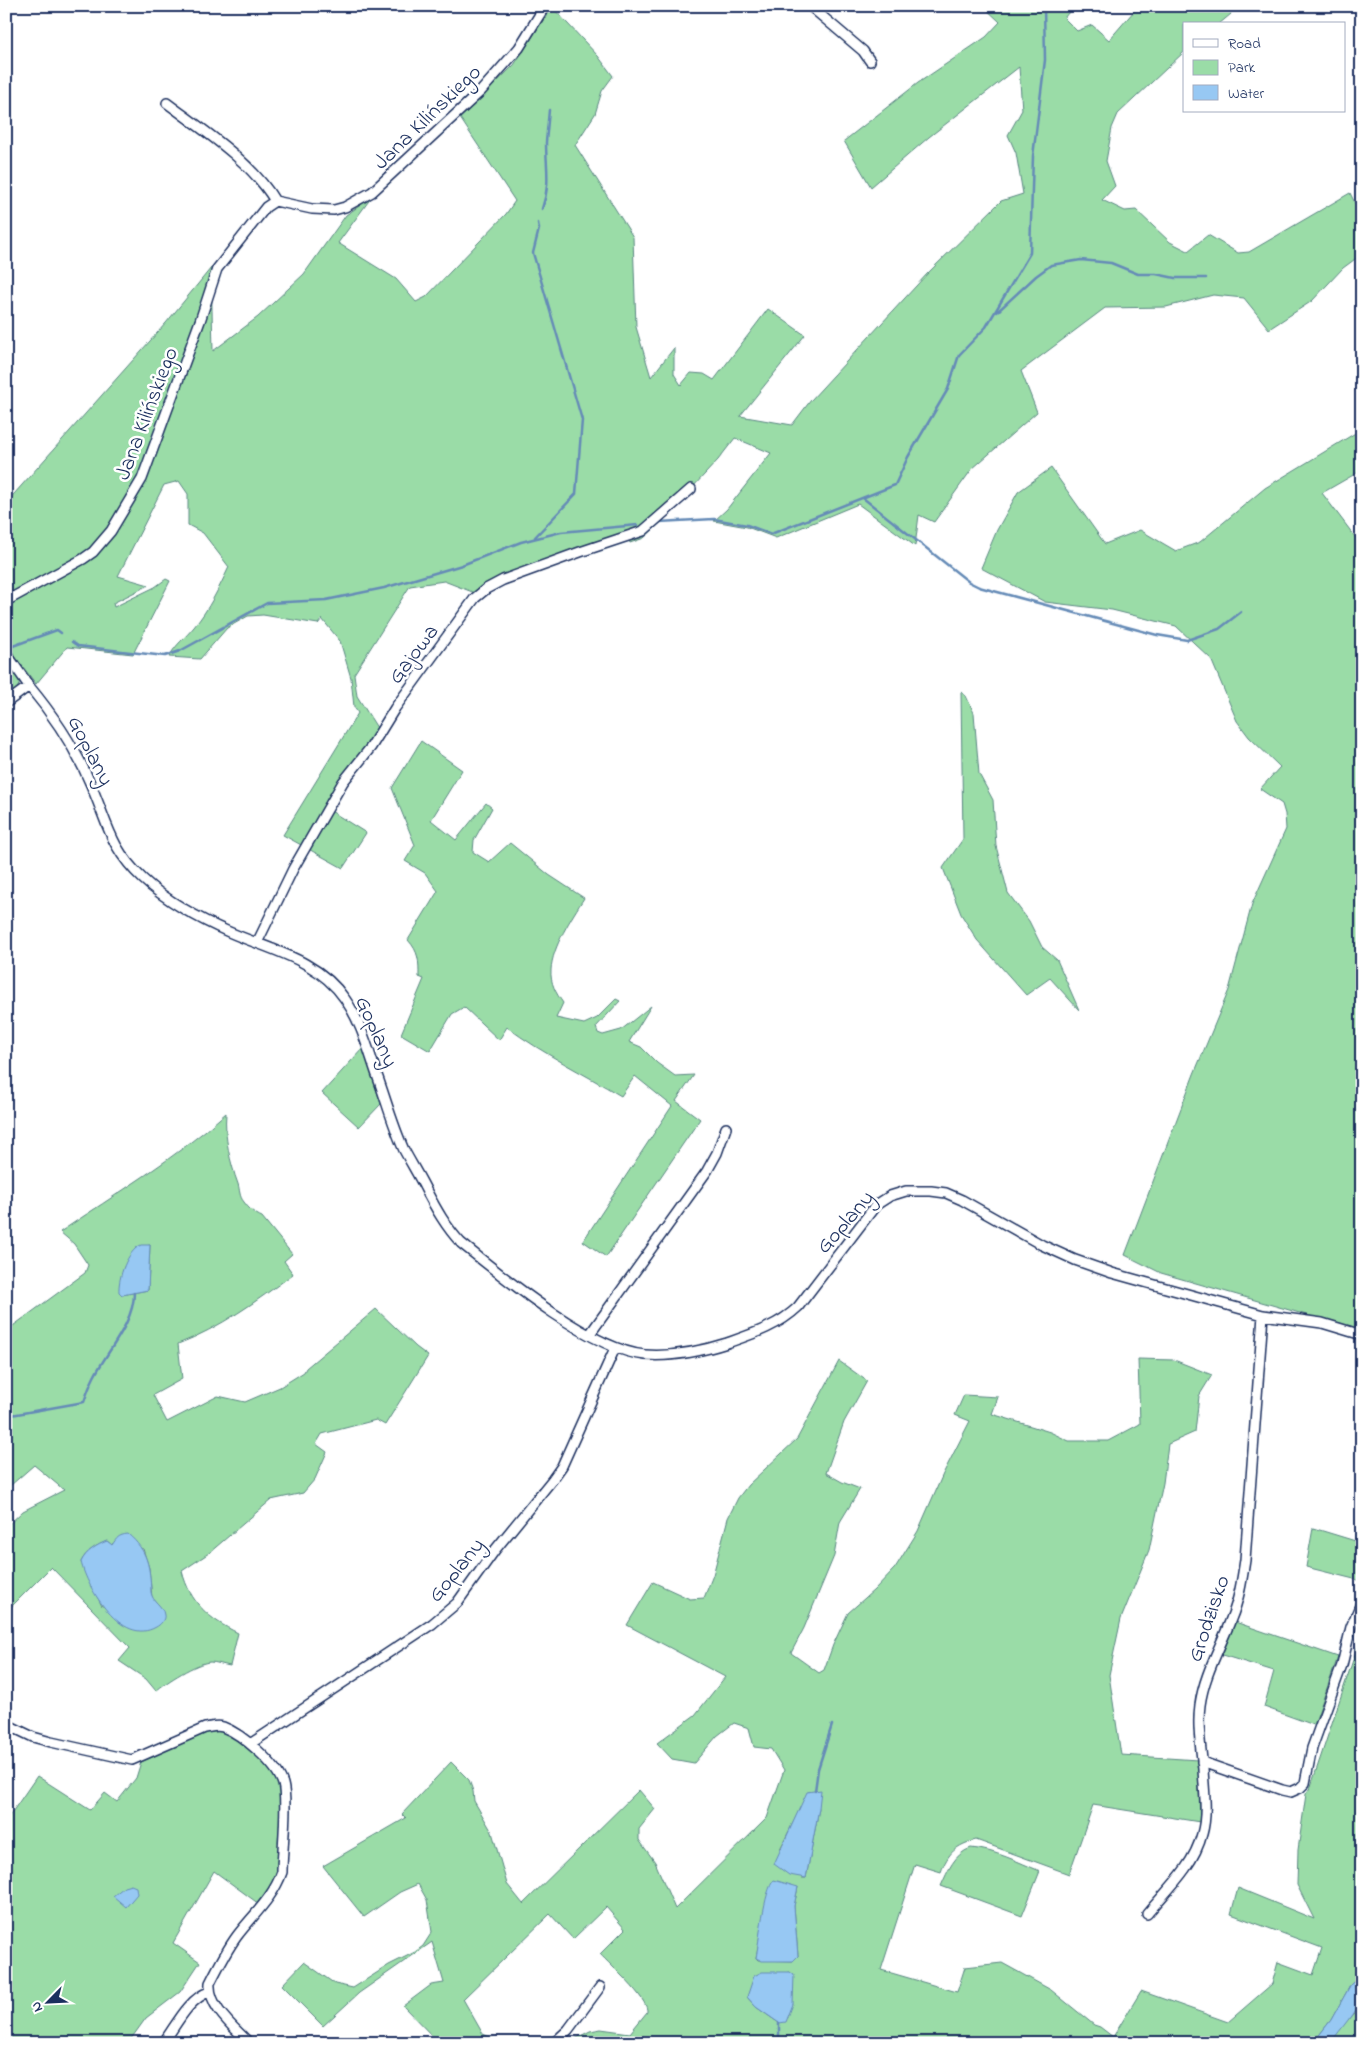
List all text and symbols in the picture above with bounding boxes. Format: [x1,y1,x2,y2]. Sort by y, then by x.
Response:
legend [1183,22,1346,112]
text: Road [1228,33,1261,55]
text: Park [1228,57,1256,79]
street label: Jana Kilińskiego [367,58,490,179]
text: Water [1228,83,1264,105]
street label: Jana Kilińskiego [108,343,189,486]
street label: Gajowa [381,618,448,692]
street label: Goplany [57,711,121,793]
street label: Goplany [344,991,405,1073]
street label: Goplany [810,1184,884,1262]
street label: Goplany [421,1532,494,1611]
street label: Grodzisko [1180,1571,1240,1667]
north arrow [22,1976,72,2026]
text: N [26,1998,49,2015]

